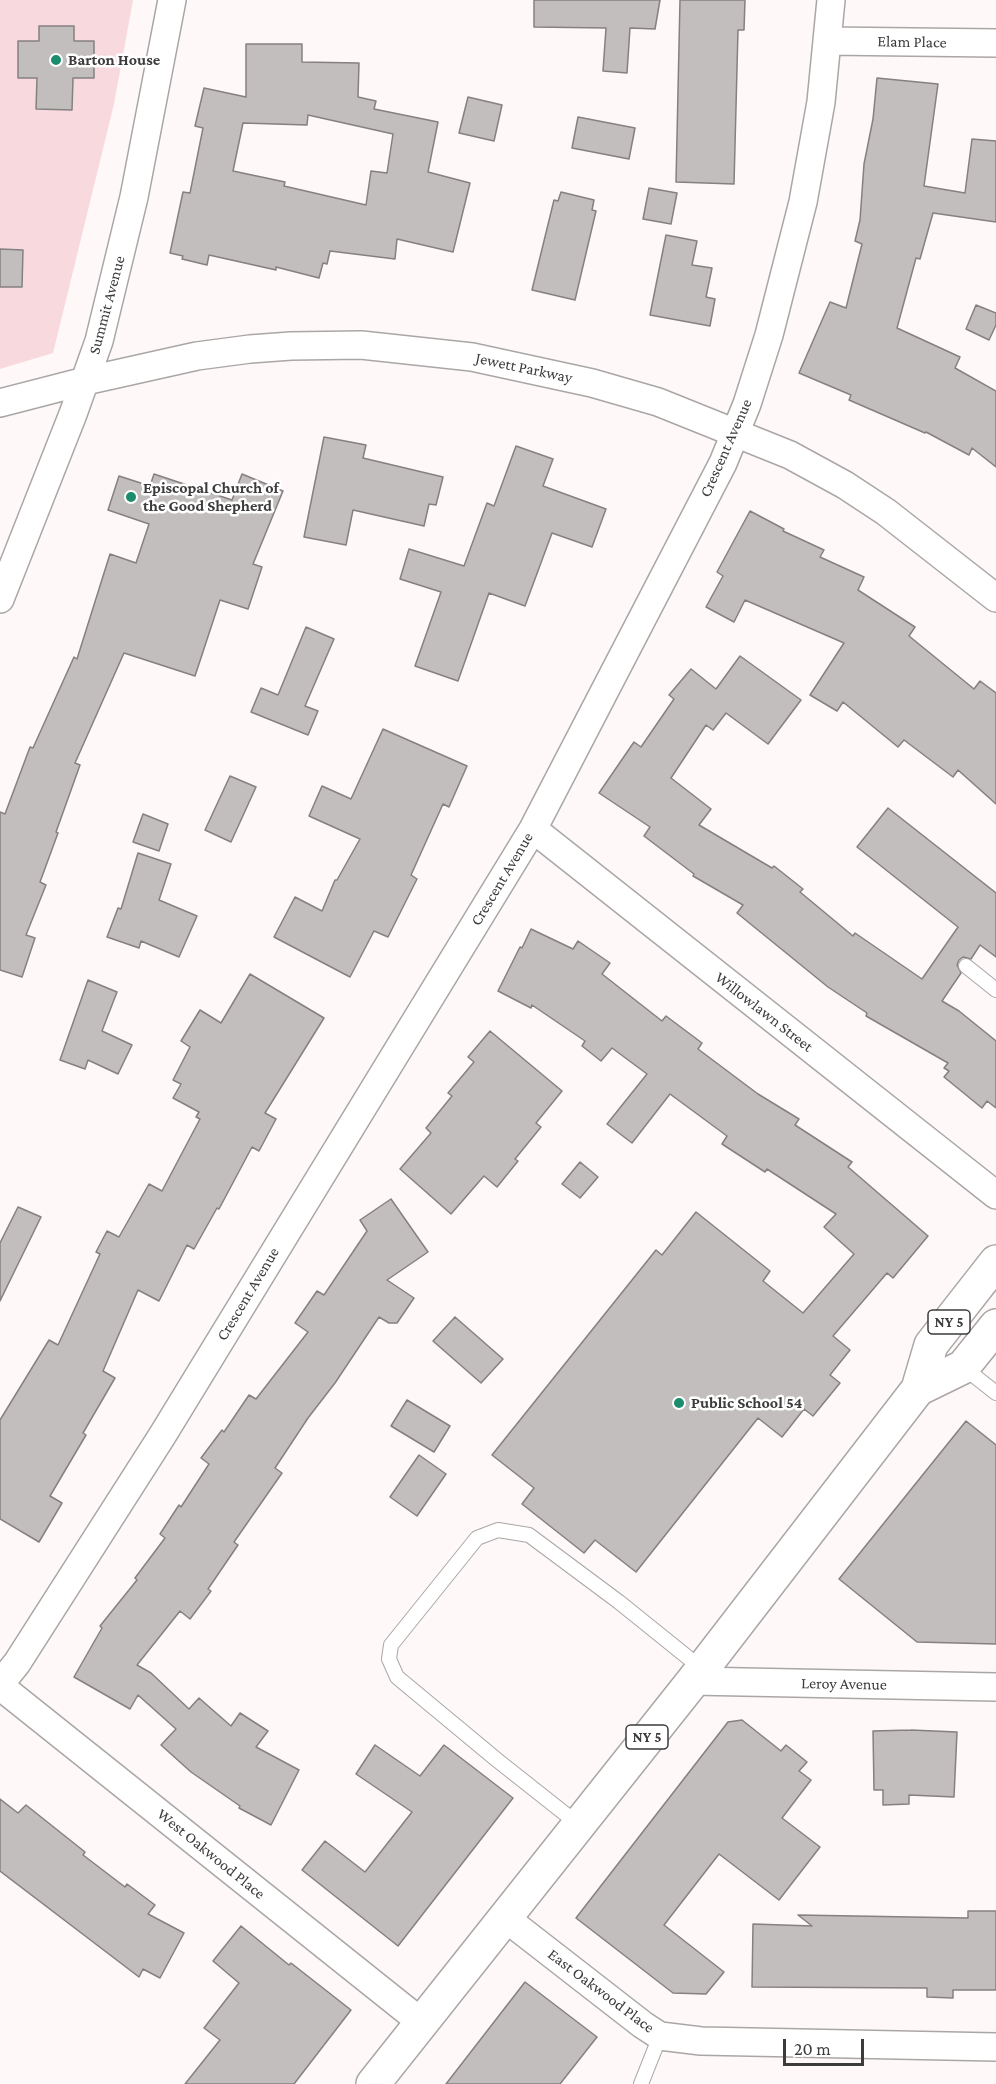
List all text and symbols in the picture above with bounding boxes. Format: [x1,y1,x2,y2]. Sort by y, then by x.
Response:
street label: Elam Place [877,32,947,52]
place label: Barton House [68,50,160,70]
marker: Barton House [49,53,63,67]
street label: Summit Avenue [85,254,129,356]
street label: Jewett Parkway [474,348,574,388]
street label: Crescent Avenue [696,396,756,500]
place label: Episcopal Church of the Good Shepherd [143,478,279,516]
marker: Episcopal Church of the Good Shepherd [124,490,138,504]
street label: Crescent Avenue [467,829,537,929]
street label: Willowlawn Street [711,968,817,1056]
street label: Crescent Avenue [213,1244,283,1344]
road number: NY 5 [928,1310,970,1334]
place label: Public School 54 [691,1393,802,1413]
marker: Public School 54 [672,1396,686,1410]
street label: Leroy Avenue [801,1674,887,1694]
road number: NY 5 [626,1725,668,1749]
street label: West Oakwood Place [153,1805,269,1903]
street label: East Oakwood Place [544,1945,658,2037]
scale bar [786,2027,867,2065]
text: 20 m [794,2039,831,2059]

